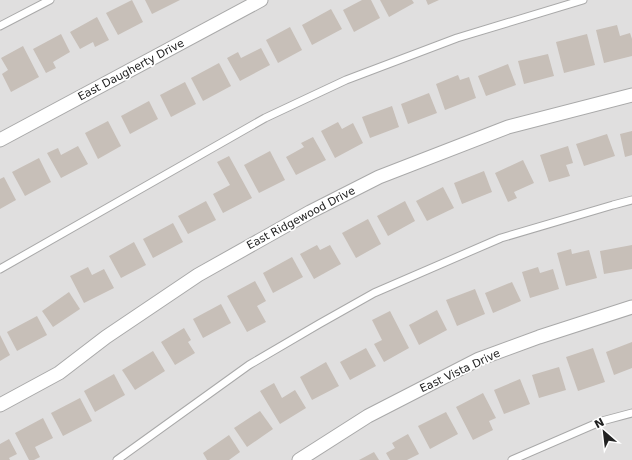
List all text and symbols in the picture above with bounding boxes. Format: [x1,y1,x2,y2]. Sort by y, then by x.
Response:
street label: East Daugherty Drive [76,36,186,104]
street label: East Ridgewood Drive [245,184,358,252]
street label: East Vista Drive [418,347,502,395]
north arrow [584,412,624,452]
text: N [592,416,607,432]

